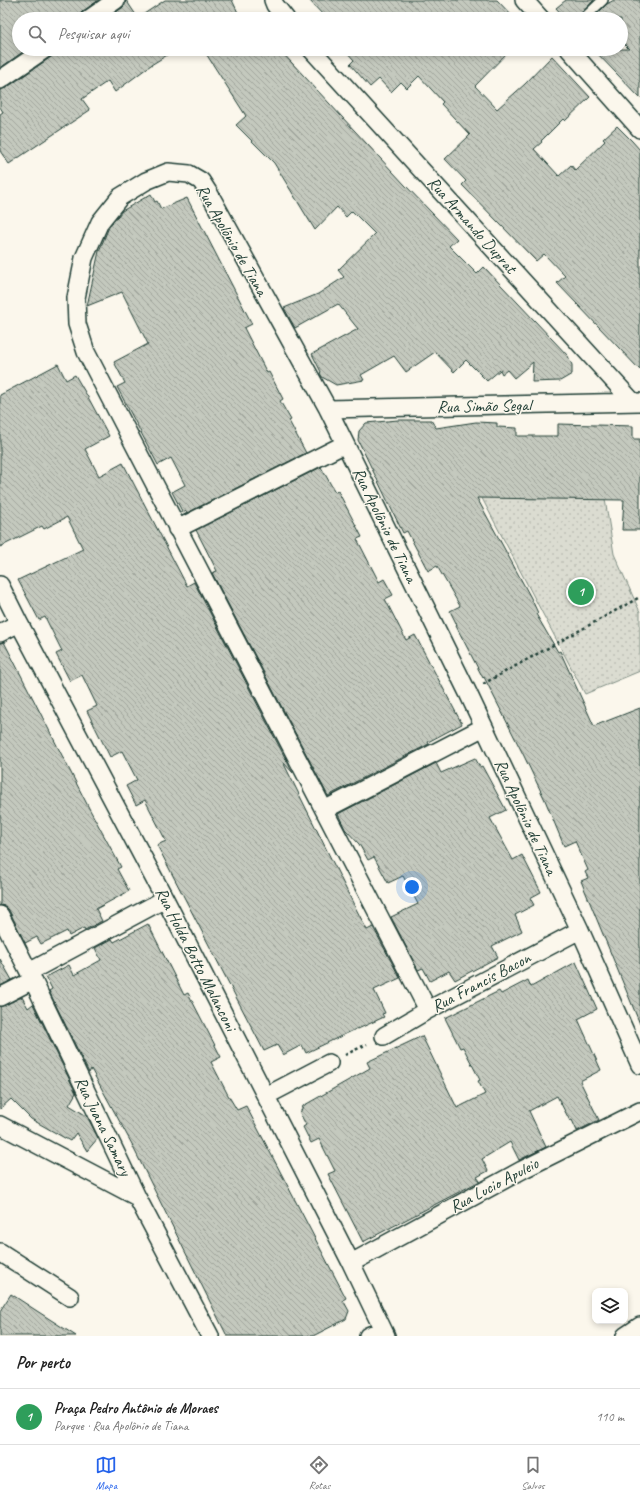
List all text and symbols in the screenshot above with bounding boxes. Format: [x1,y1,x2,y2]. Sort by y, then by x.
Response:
search box [12,12,628,56]
icon: search [26,23,48,45]
text: Pesquisar aqui [58,25,129,44]
street label: Rua Armando Duprat [423,172,523,280]
street label: Rua Apolônio de Tiana [192,180,273,301]
street label: Rua Simão Segal [437,395,534,417]
street label: Rua Apolônio de Tiana [348,464,423,588]
pin: 1 [568,577,594,607]
street label: Rua Apolônio de Tiana [490,756,563,880]
your location [402,877,422,897]
street label: Rua Holda Botto Malanconi [151,884,242,1036]
street label: Rua Francis Bacon [428,947,535,1017]
street label: Rua Juana Samary [70,1073,137,1180]
street label: Rua Lucio Apuleio [446,1152,543,1217]
map controls [592,1288,628,1324]
button: layers [592,1288,628,1324]
text: Por perto [16,1352,70,1373]
text: Praça Pedro Antônio de Moraes [54,1399,218,1418]
text: 1 [26,1409,32,1425]
text: 110 m [596,1409,624,1425]
text: Parque · Rua Apolônio de Tiana [54,1418,188,1434]
tab: Mapa [95,1454,117,1492]
tab: Rotas [308,1454,330,1492]
tab: Salvos [521,1454,545,1492]

